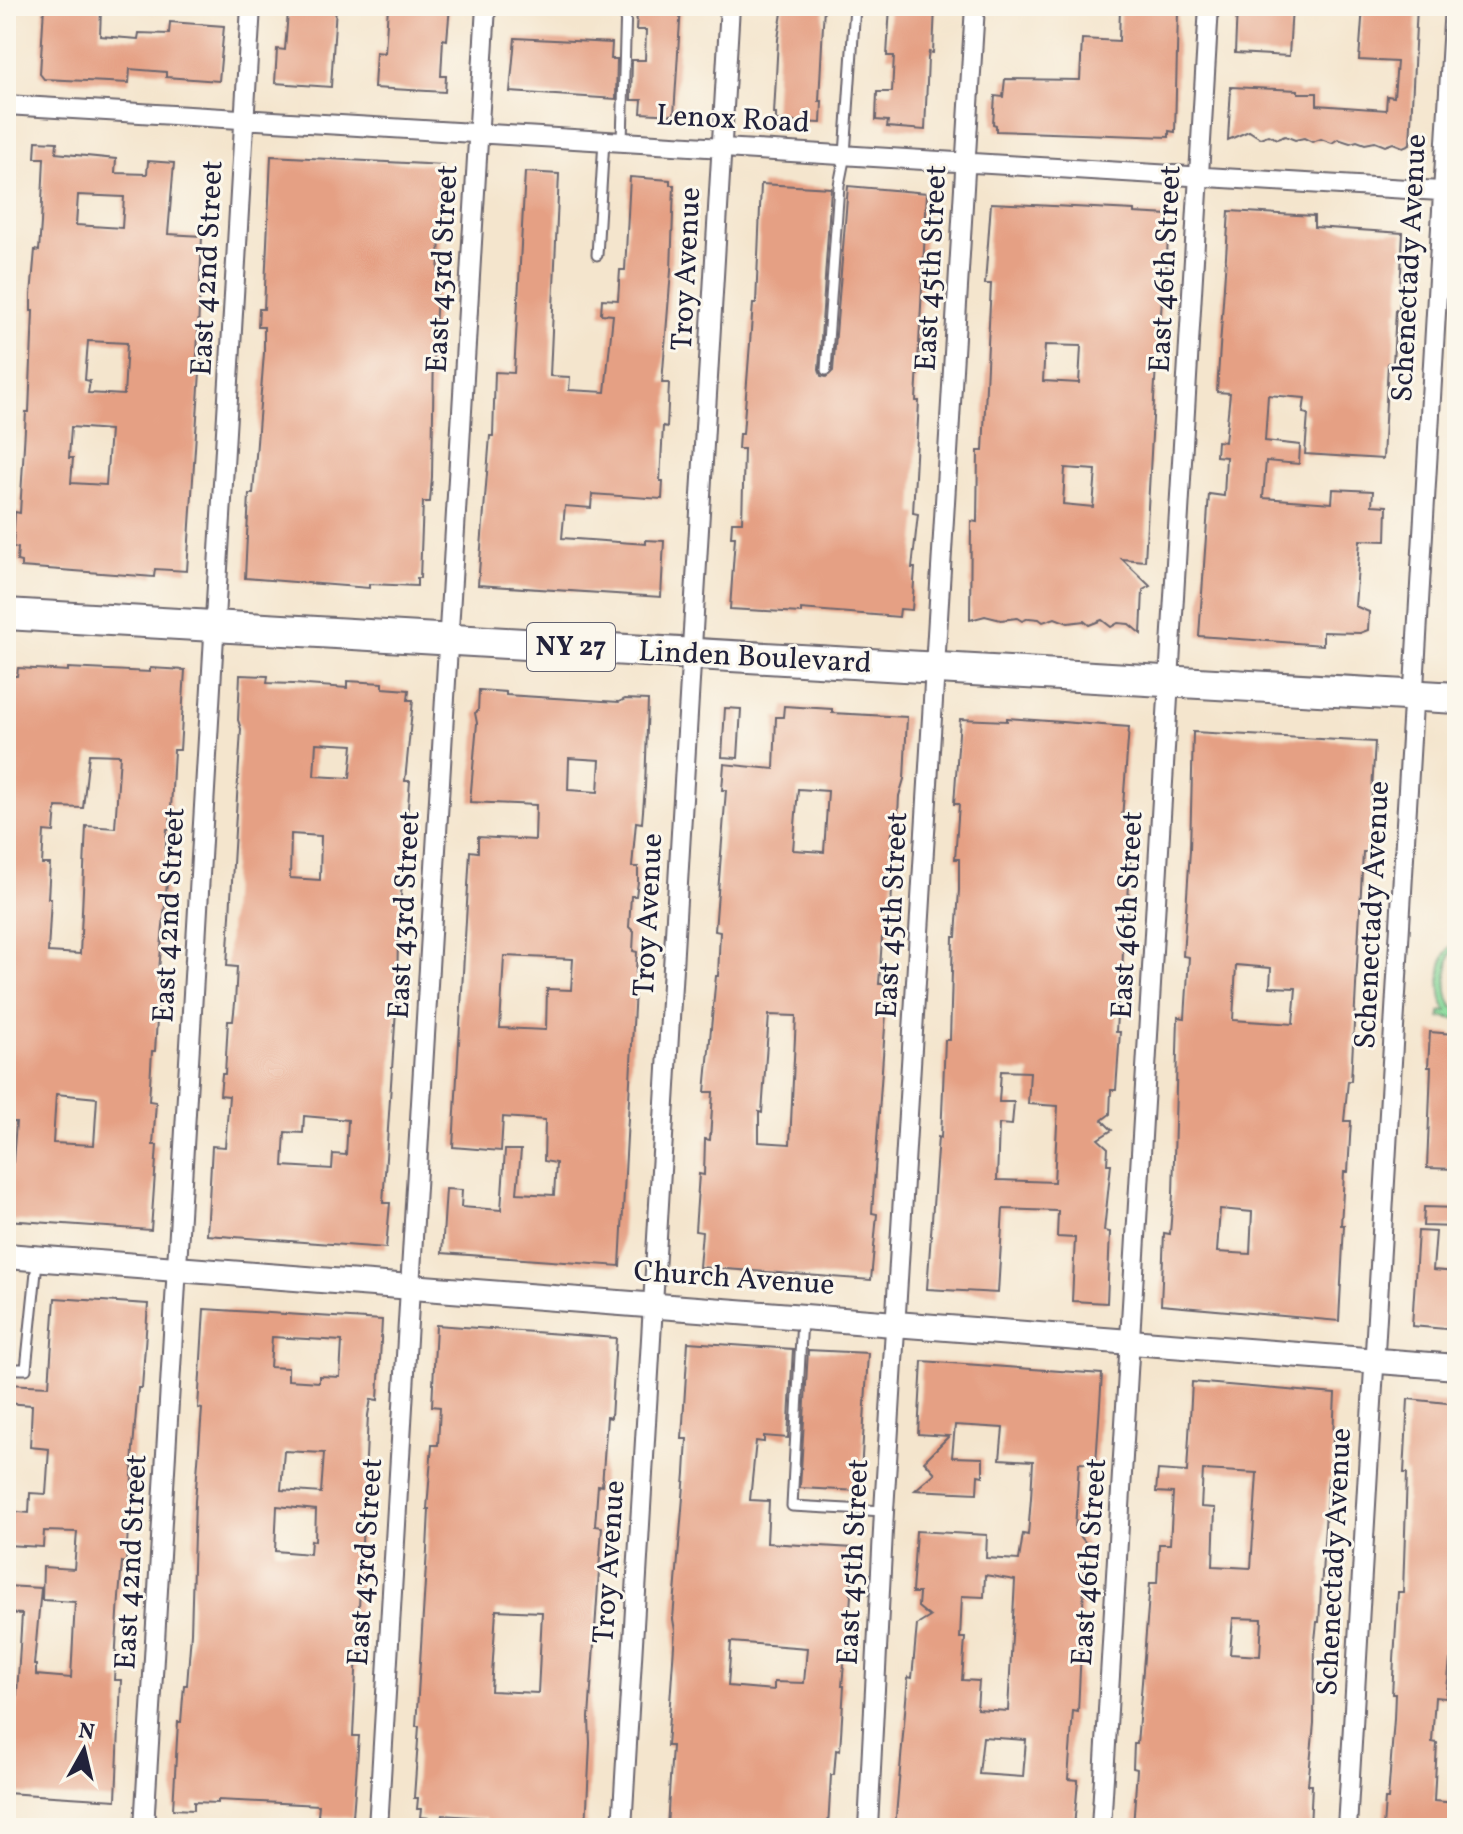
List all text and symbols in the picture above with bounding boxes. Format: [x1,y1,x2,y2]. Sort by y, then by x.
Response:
street label: Lenox Road [655,95,811,145]
street label: Schenectady Avenue [1382,133,1438,403]
street label: East 42nd Street [181,159,235,377]
street label: East 43rd Street [417,164,469,374]
street label: East 45th Street [906,164,958,372]
street label: East 46th Street [1140,164,1192,374]
street label: Troy Avenue [662,186,712,352]
road number: NY 27 [527,623,615,671]
street label: Linden Boulevard [637,631,873,685]
street label: Schenectady Avenue [1345,780,1401,1050]
street label: East 42nd Street [143,806,197,1024]
street label: East 43rd Street [379,810,431,1020]
street label: East 46th Street [1102,810,1154,1020]
street label: East 45th Street [867,811,919,1019]
street label: Troy Avenue [624,832,674,998]
street label: Church Avenue [632,1251,836,1307]
street label: Schenectady Avenue [1307,1427,1363,1697]
street label: East 42nd Street [105,1453,159,1671]
street label: East 43rd Street [338,1457,394,1667]
street label: East 46th Street [1062,1457,1118,1667]
street label: East 45th Street [828,1458,880,1666]
street label: Troy Avenue [583,1479,637,1645]
north arrow [44,1710,124,1790]
text: N [76,1716,97,1749]

